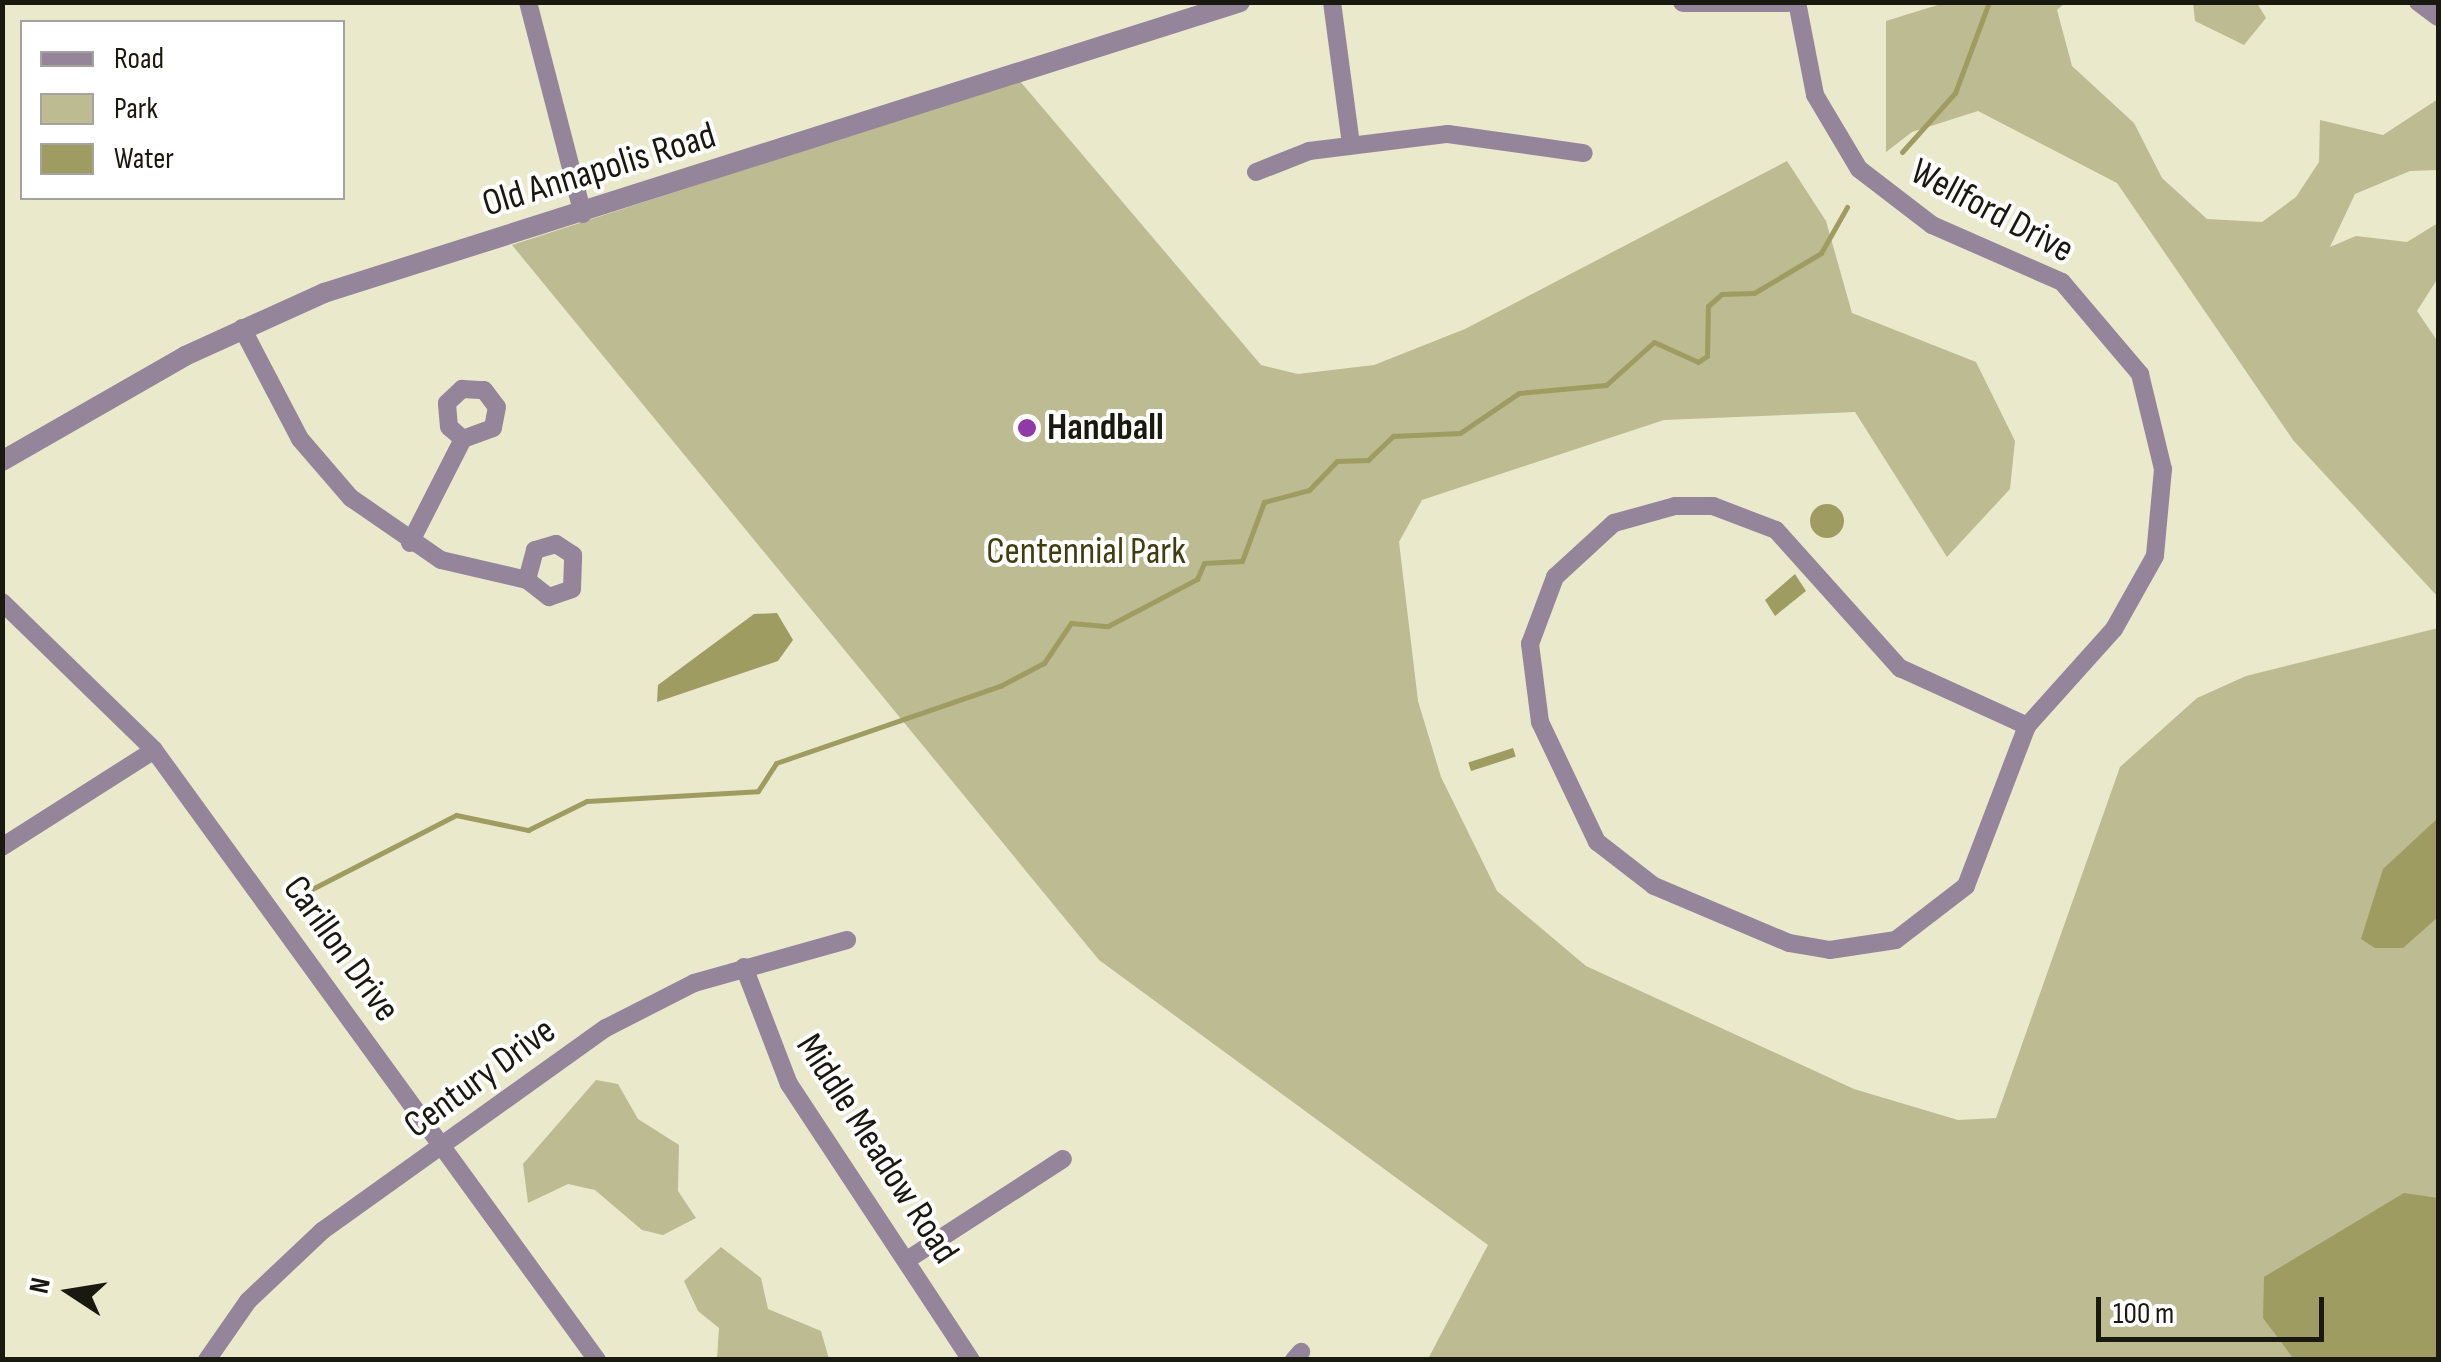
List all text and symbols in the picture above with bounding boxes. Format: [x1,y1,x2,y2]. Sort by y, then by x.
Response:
legend [20,20,345,200]
text: Road [114,41,164,77]
text: Park [114,91,158,127]
street label: Old Annapolis Road [477,113,721,227]
text: Water [114,141,174,177]
street label: Wellford Drive [1903,149,2081,273]
place label: Handball [1047,405,1164,451]
marker: Handball [1016,417,1038,439]
park label: Centennial Park [986,529,1186,575]
street label: Carillon Drive [273,867,409,1031]
street label: Century Drive [396,1008,564,1148]
street label: Middle Meadow Road [786,1026,968,1272]
north arrow [20,1242,120,1342]
text: N [22,1275,58,1296]
scale bar [2101,1277,2328,1339]
text: 100 m [2113,1296,2174,1332]

